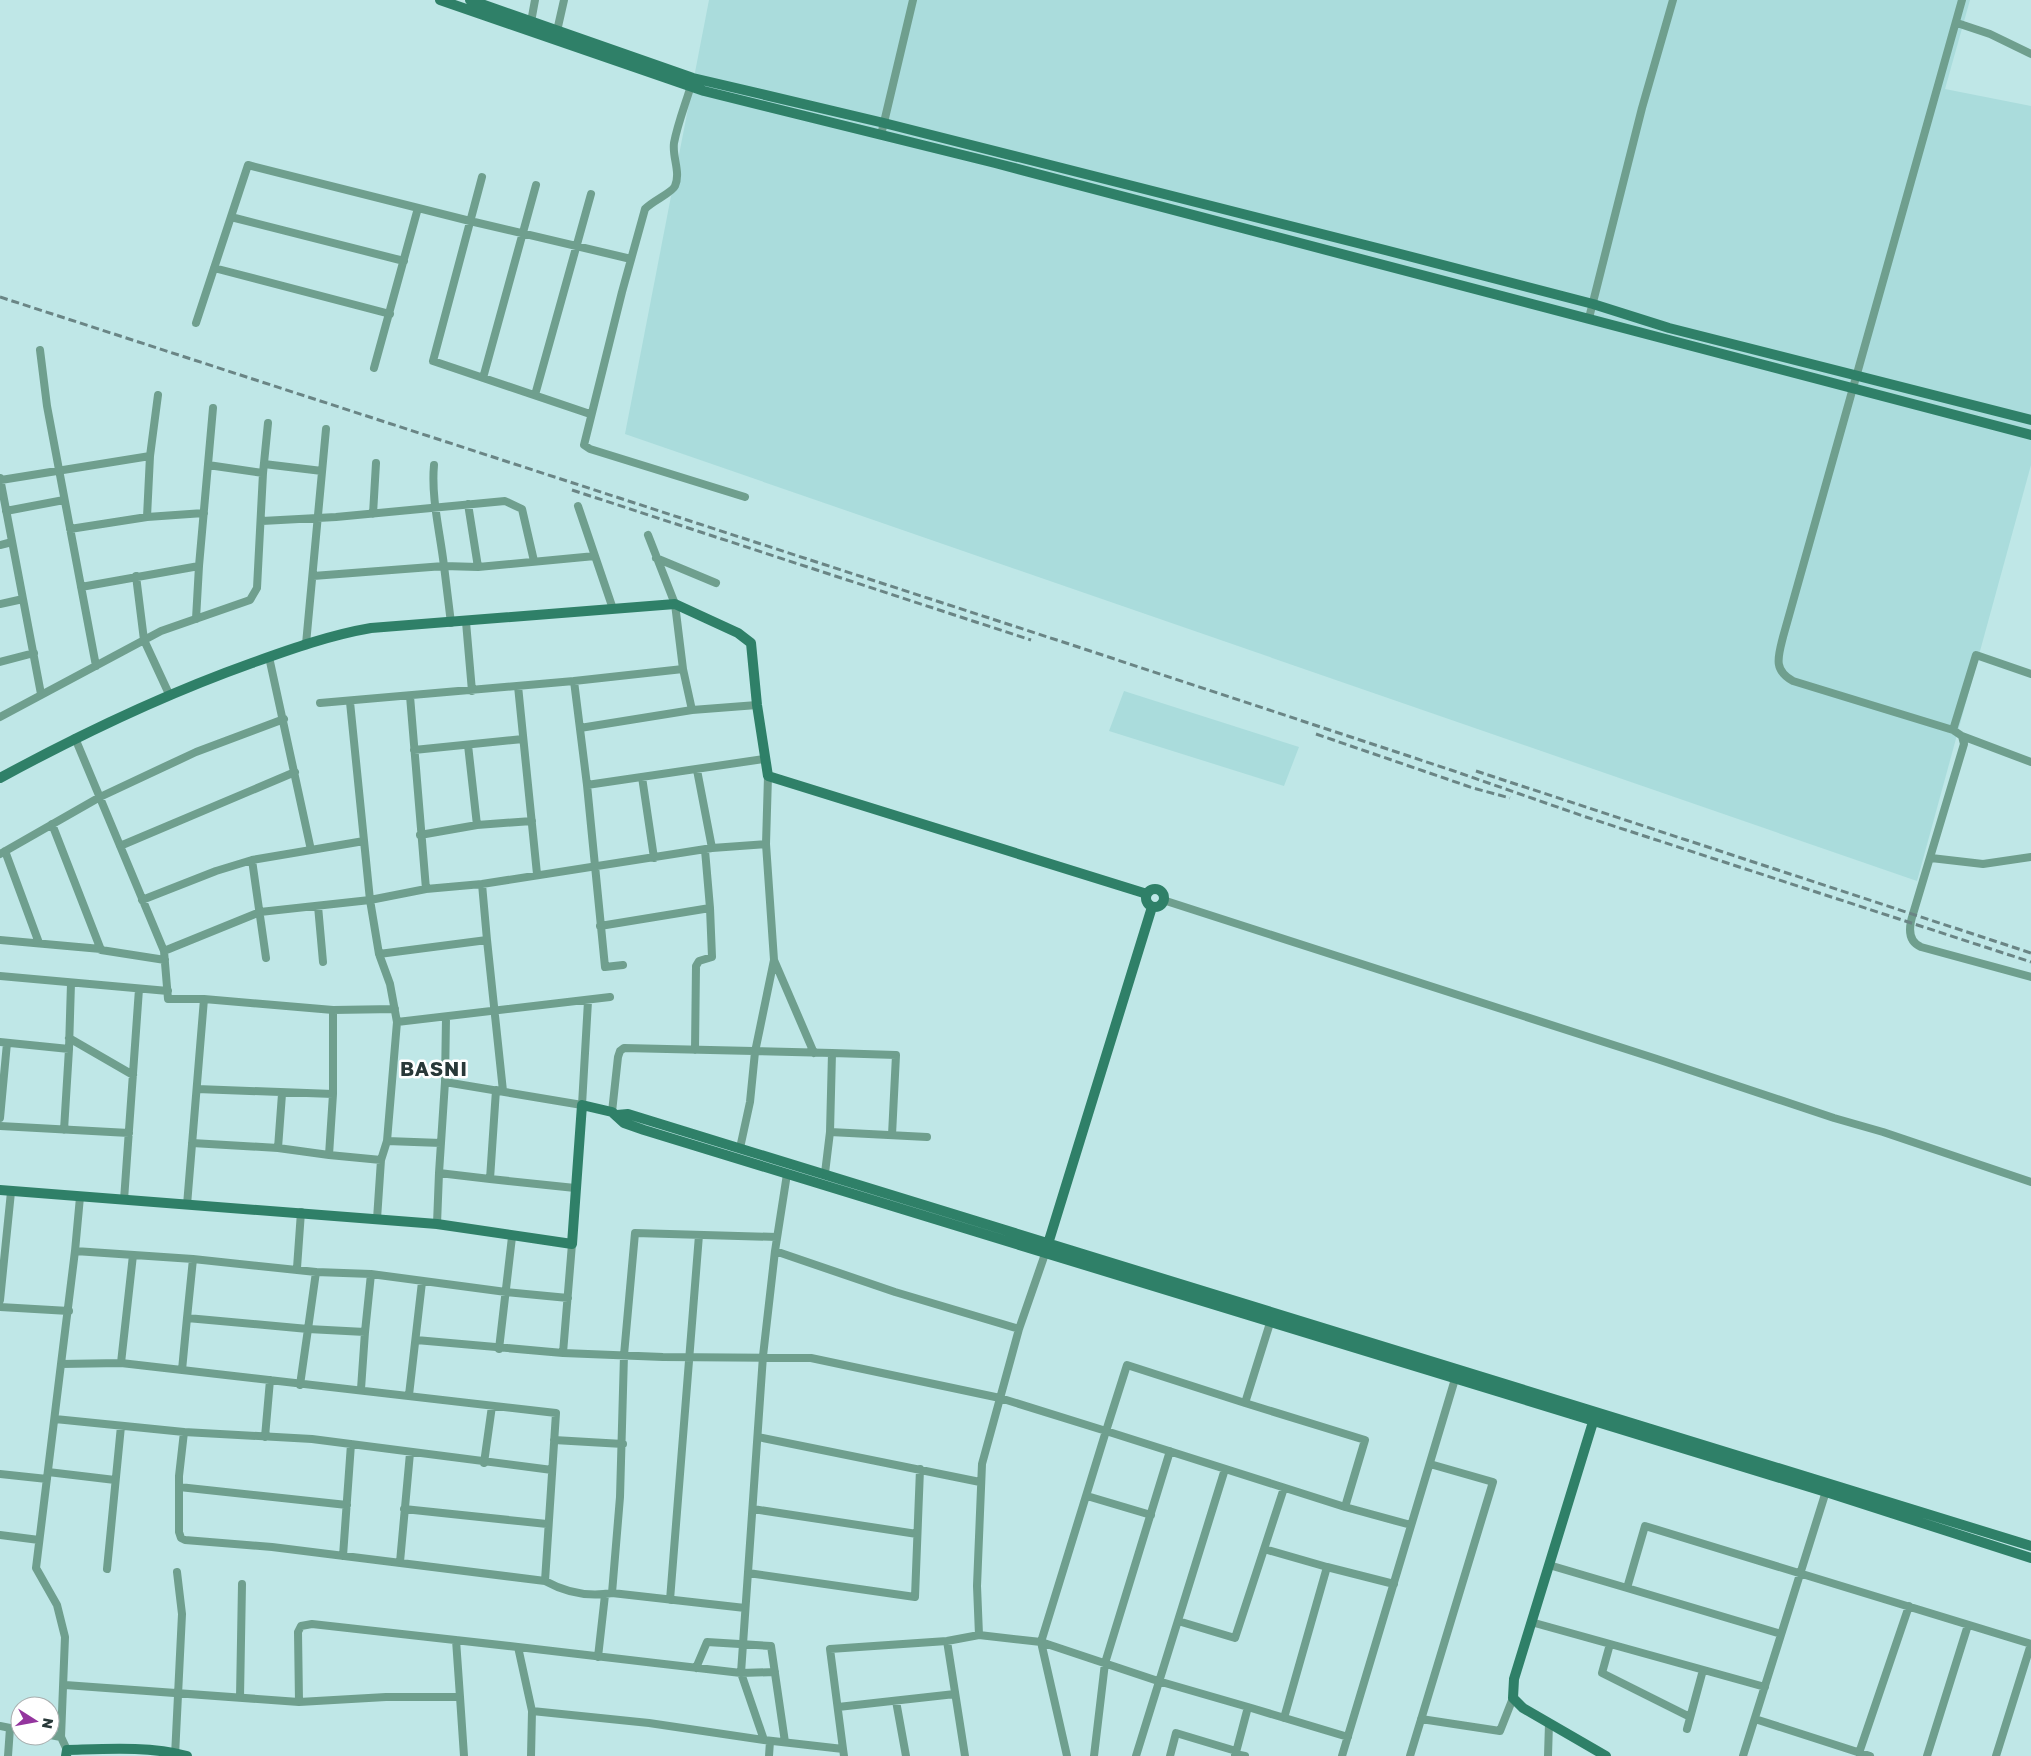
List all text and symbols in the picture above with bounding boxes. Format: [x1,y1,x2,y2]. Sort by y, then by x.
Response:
district label: BASNI [400,1056,468,1080]
north arrow [10,1696,60,1746]
text: N [39,1717,58,1730]

